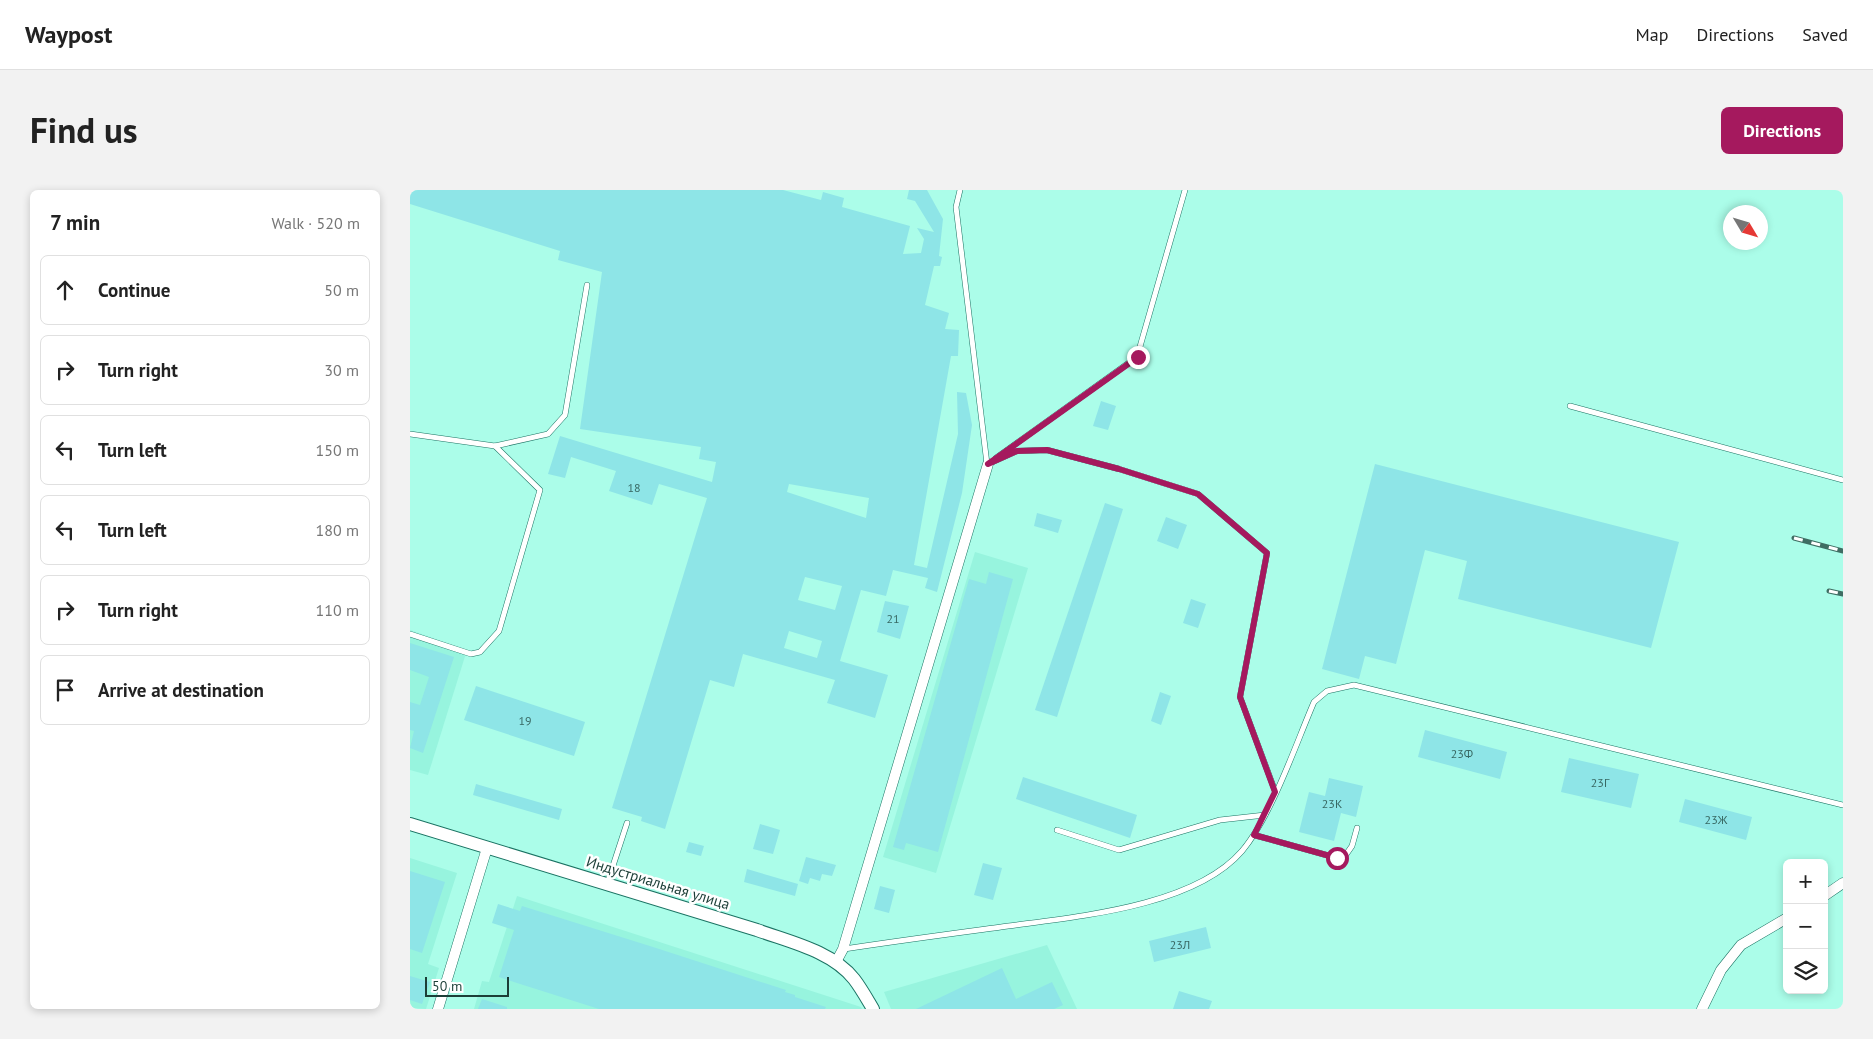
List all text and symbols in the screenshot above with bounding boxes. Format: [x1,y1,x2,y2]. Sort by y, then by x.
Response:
text: Waypost [25,19,112,50]
text: Map [1636,23,1668,46]
text: Directions [1696,23,1774,46]
text: Saved [1802,23,1848,46]
text: Find us [30,107,138,153]
button: Directions [1721,107,1843,154]
north arrow [1723,205,1768,250]
text: 7 min [50,209,100,236]
text: Walk · 520 m [271,213,360,233]
icon: ahead [51,276,79,304]
text: Continue [98,278,170,302]
text: 50 m [324,280,359,300]
route end [1127,346,1150,369]
icon: right [51,356,79,384]
text: Turn right [98,358,178,382]
text: 30 m [324,360,359,380]
icon: left [51,436,79,464]
text: Turn left [98,438,167,462]
text: 150 m [316,440,359,460]
house number: 18 [627,480,641,495]
icon: left [51,516,79,544]
text: Turn left [98,518,167,542]
text: 180 m [316,520,359,540]
icon: right [51,596,79,624]
text: Turn right [98,598,178,622]
text: 110 m [316,600,359,620]
house number: 21 [886,611,900,626]
icon: arrive [51,676,79,704]
text: Arrive at destination [98,678,264,702]
house number: 19 [518,713,532,728]
house number: 23Ф [1451,746,1473,761]
house number: 23Г [1591,775,1610,790]
house number: 23К [1322,796,1342,811]
house number: 23Ж [1705,812,1728,827]
route start [1326,847,1349,870]
street label: Индустриальная улица [584,852,732,913]
map controls [1783,859,1828,994]
button: + [1783,859,1828,904]
button: − [1783,904,1828,949]
house number: 23Л [1170,937,1190,952]
button: layers [1783,949,1828,994]
scale bar [425,974,509,997]
text: 50 m [432,977,462,995]

